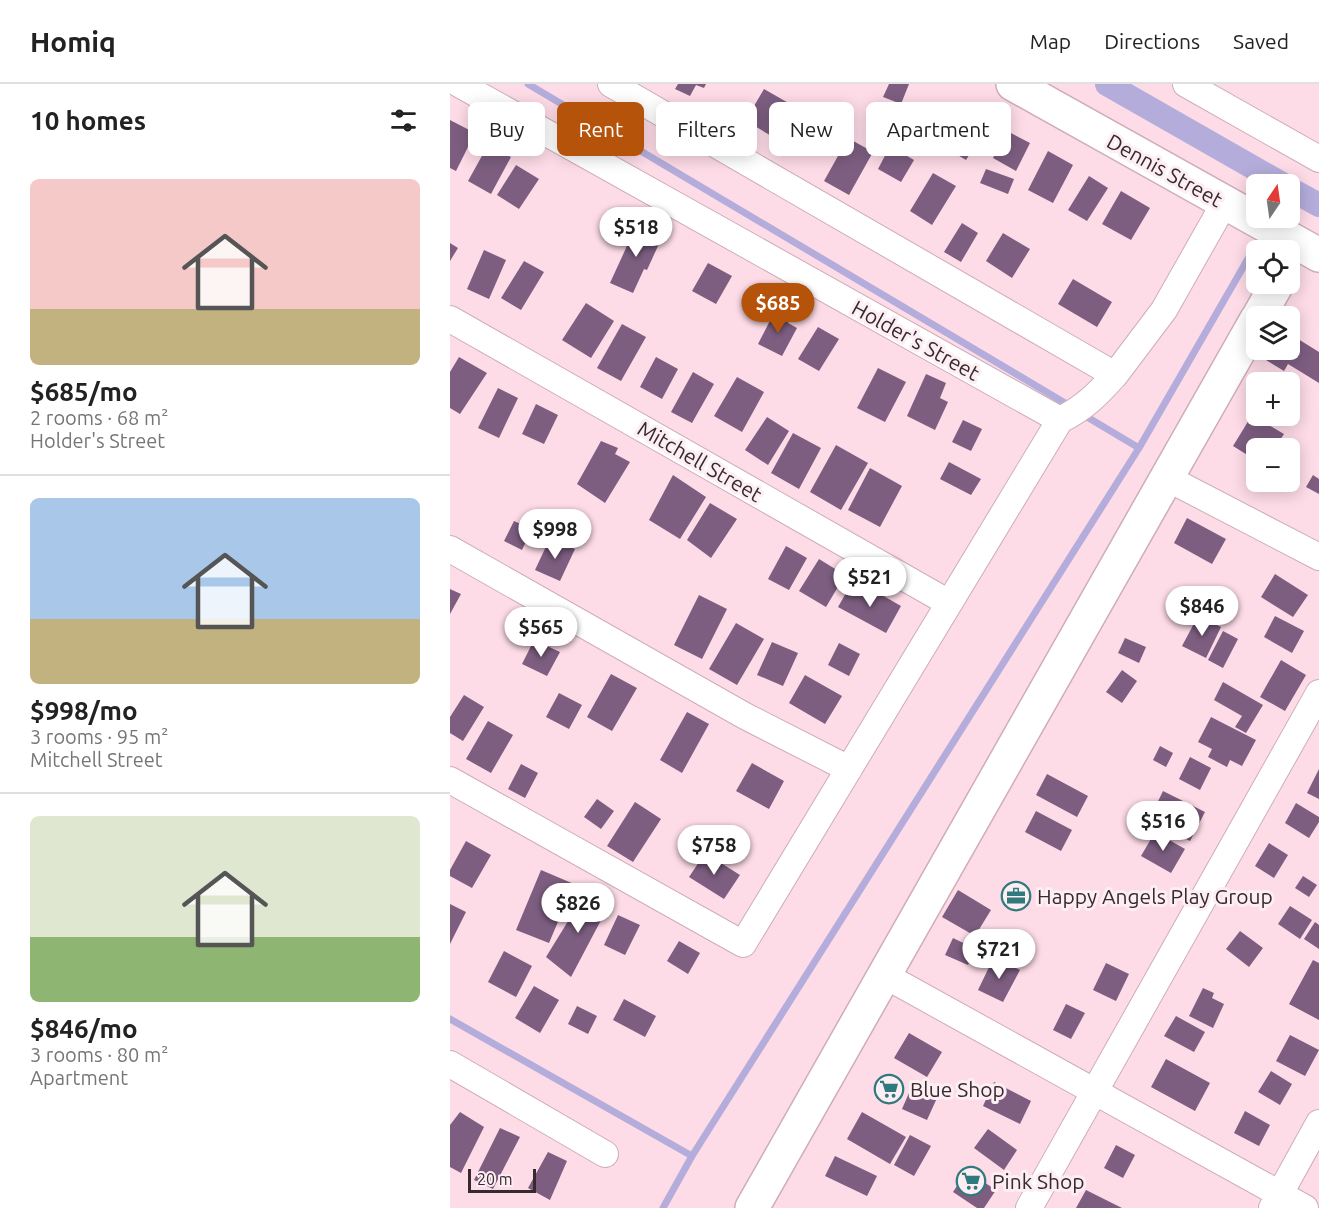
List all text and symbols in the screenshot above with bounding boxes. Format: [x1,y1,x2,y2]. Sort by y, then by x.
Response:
text: Homiq [30,26,116,57]
text: Map [1030,29,1071,53]
text: Directions [1104,29,1200,53]
text: Saved [1233,29,1289,53]
chip: Buy [468,102,545,156]
chip: Rent [557,102,644,156]
chip: Filters [656,102,757,156]
chip: New [769,102,854,156]
chip: Apartment [866,102,1011,156]
icon: filters [387,104,420,137]
text: 10 homes [30,106,146,135]
street label: Dennis Street [1103,128,1227,212]
north arrow [1246,174,1300,228]
map controls [1246,174,1300,492]
pin: $518 [600,207,672,258]
text: $518 [613,215,659,238]
icon: home [171,218,279,326]
button: locate [1246,240,1300,294]
pin: $685 [742,283,814,334]
text: $685 [755,291,801,314]
street label: Holder's Street [848,295,984,385]
button: layers [1246,306,1300,360]
button: + [1246,372,1300,426]
text: $685/mo [30,377,138,406]
text: 2 rooms · 68 m² [30,406,168,429]
street label: Mitchell Street [634,416,766,506]
text: Holder's Street [30,429,165,452]
button: − [1246,438,1300,492]
pin: $998 [519,509,591,560]
text: $998 [532,517,578,540]
icon: home [171,537,279,645]
pin: $521 [834,557,906,608]
text: $521 [847,565,893,588]
pin: $846 [1166,586,1238,637]
text: $846 [1179,594,1225,617]
pin: $565 [505,607,577,658]
text: $565 [518,615,564,638]
text: $998/mo [30,696,138,725]
text: 3 rooms · 95 m² [30,725,168,748]
text: Mitchell Street [30,748,163,771]
pin: $516 [1127,801,1199,852]
text: $516 [1140,809,1186,832]
pin: $758 [678,825,750,876]
text: $758 [691,833,737,856]
icon: home [171,855,279,963]
office icon: Happy Angels Play Group [1000,880,1032,912]
pin: $826 [542,883,614,934]
place label: Happy Angels Play Group [1037,884,1273,908]
text: $826 [555,891,601,914]
pin: $721 [963,929,1035,980]
text: $721 [976,937,1022,960]
text: $846/mo [30,1014,138,1043]
text: 3 rooms · 80 m² [30,1043,168,1066]
text: Apartment [30,1066,128,1089]
supermarket icon: Blue Shop [873,1073,905,1105]
place label: Blue Shop [910,1077,1005,1101]
supermarket icon: Pink Shop [955,1165,987,1197]
scale bar [468,1166,536,1194]
place label: Pink Shop [992,1169,1085,1193]
text: 20 m [477,1170,513,1188]

